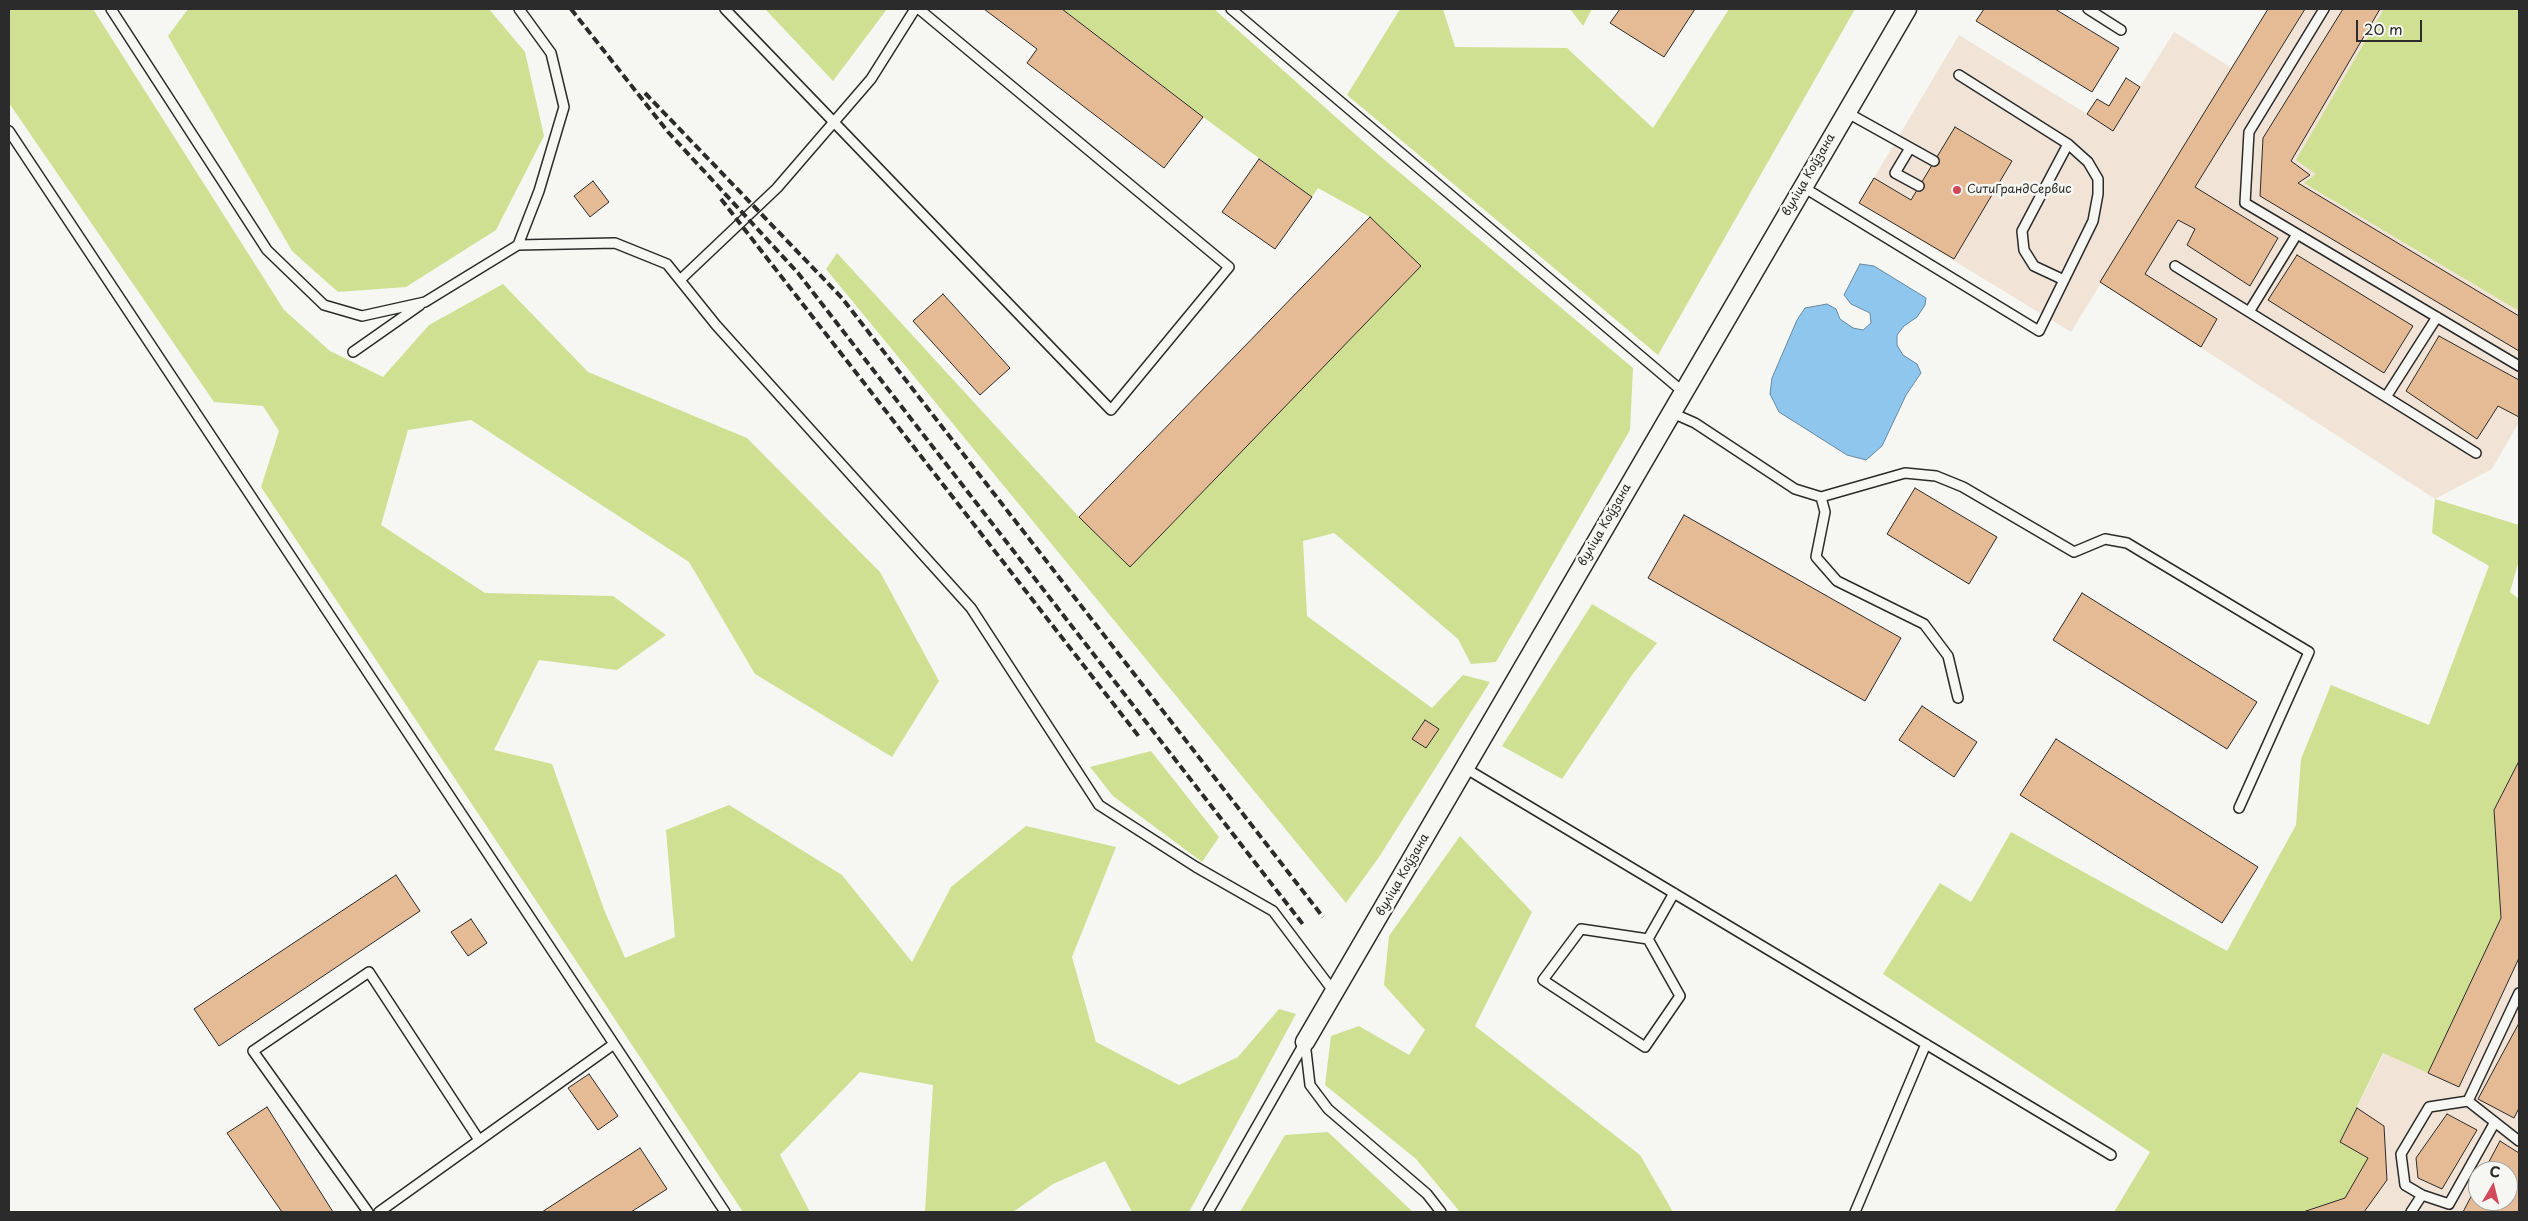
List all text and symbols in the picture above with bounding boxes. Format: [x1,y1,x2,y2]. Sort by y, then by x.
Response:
scale bar [2358,10,2424,42]
text: 20 m [2364,17,2403,40]
street label: вуліца Коўзана [1779,131,1839,219]
place label: СитиГрандСервис [1967,183,2072,197]
marker: СитиГрандСервис [1951,184,1963,196]
street label: вуліца Коўзана [1575,481,1635,569]
street label: вуліца Коўзана [1373,831,1433,919]
north arrow [2468,1161,2518,1211]
text: С [2488,1161,2502,1183]

